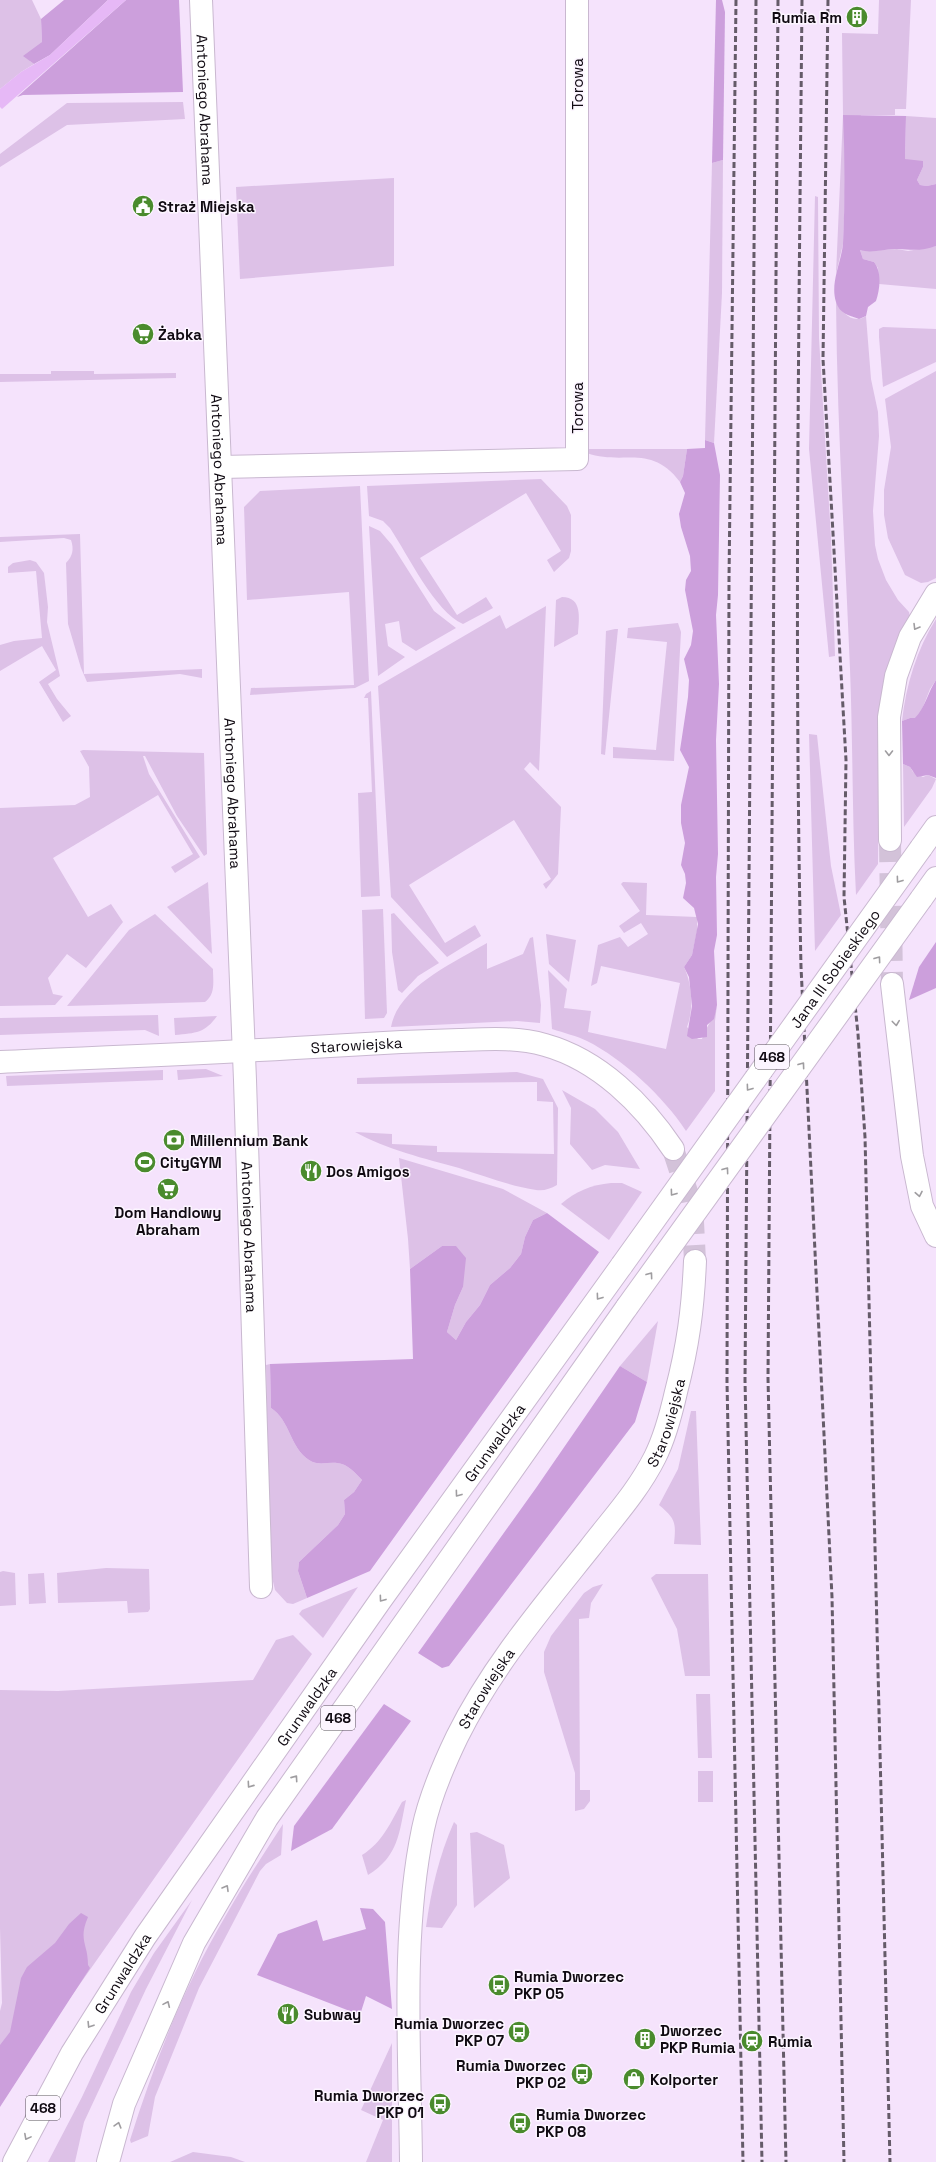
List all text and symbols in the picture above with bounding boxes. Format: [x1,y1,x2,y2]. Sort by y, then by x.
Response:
building icon: Rumia Rm [844,4,870,30]
place label: Rumia Rm [772,8,842,27]
street label: Antoniego Abrahama [193,34,218,186]
street label: Torowa [568,58,587,110]
public building icon: Straż Miejska [130,193,156,219]
place label: Straż Miejska [158,197,255,216]
supermarket icon: Żabka [130,321,156,347]
place label: Żabka [158,325,202,344]
street label: Torowa [568,382,587,434]
street label: Antoniego Abrahama [208,394,233,546]
one-way arrow [913,623,920,630]
street label: Antoniego Abrahama [221,717,246,870]
one-way arrow [885,750,893,756]
one-way arrow [896,876,903,883]
street label: Jana III Sobieskiego [786,905,884,1032]
one-way arrow [873,956,881,963]
one-way arrow [891,1020,900,1026]
street label: Starowiejska [310,1032,403,1057]
road number: 468 [755,1045,789,1069]
one-way arrow [797,1062,804,1069]
one-way arrow [747,1083,754,1090]
bank icon: Millennium Bank [161,1127,187,1153]
place label: Millennium Bank [190,1131,309,1150]
sports icon: CityGYM [132,1149,158,1175]
place label: CityGYM [160,1153,222,1172]
restaurant icon: Dos Amigos [298,1158,324,1184]
street label: Antoniego Abrahama [238,1161,262,1313]
place label: Dos Amigos [326,1162,410,1181]
one-way arrow [721,1167,729,1174]
supermarket icon: Dom Handlowy Abraham [155,1176,181,1202]
one-way arrow [671,1189,678,1196]
one-way arrow [915,1191,923,1197]
place label: Dom Handlowy Abraham [114,1203,222,1239]
one-way arrow [645,1273,652,1280]
one-way arrow [596,1293,604,1300]
street label: Starowiejska [642,1376,689,1470]
street label: Grunwaldzka [460,1399,529,1485]
one-way arrow [456,1489,463,1496]
one-way arrow [380,1595,387,1602]
street label: Starowiejska [453,1644,519,1732]
street label: Grunwaldzka [272,1663,341,1750]
road number: 468 [321,1706,355,1730]
one-way arrow [290,1776,297,1783]
one-way arrow [248,1781,255,1788]
one-way arrow [221,1885,228,1892]
street label: Grunwaldzka [90,1929,155,2017]
place label: Rumia Dworzec PKP 05 [514,1967,624,2003]
bus stop icon: Rumia Dworzec PKP 05 [486,1972,512,1998]
one-way arrow [162,2001,170,2009]
restaurant icon: Subway [275,2001,301,2027]
place label: Subway [304,2005,361,2024]
place label: Rumia Dworzec PKP 07 [394,2014,504,2050]
bus stop icon: Rumia Dworzec PKP 07 [506,2019,532,2045]
one-way arrow [87,2021,94,2028]
place label: Dworzec PKP Rumia [660,2021,736,2057]
building icon: Dworzec PKP Rumia [632,2026,658,2052]
station icon: Rumia [739,2028,765,2054]
place label: Rumia [768,2032,813,2051]
place label: Rumia Dworzec PKP 02 [456,2056,566,2092]
bus stop icon: Rumia Dworzec PKP 02 [569,2061,595,2087]
shop icon: Kolporter [621,2066,647,2092]
place label: Kolporter [650,2070,718,2089]
place label: Rumia Dworzec PKP 01 [314,2086,424,2122]
bus stop icon: Rumia Dworzec PKP 01 [427,2091,453,2117]
road number: 468 [26,2096,60,2120]
place label: Rumia Dworzec PKP 08 [536,2105,646,2141]
bus stop icon: Rumia Dworzec PKP 08 [507,2110,533,2136]
one-way arrow [114,2121,122,2128]
one-way arrow [25,2133,32,2140]

